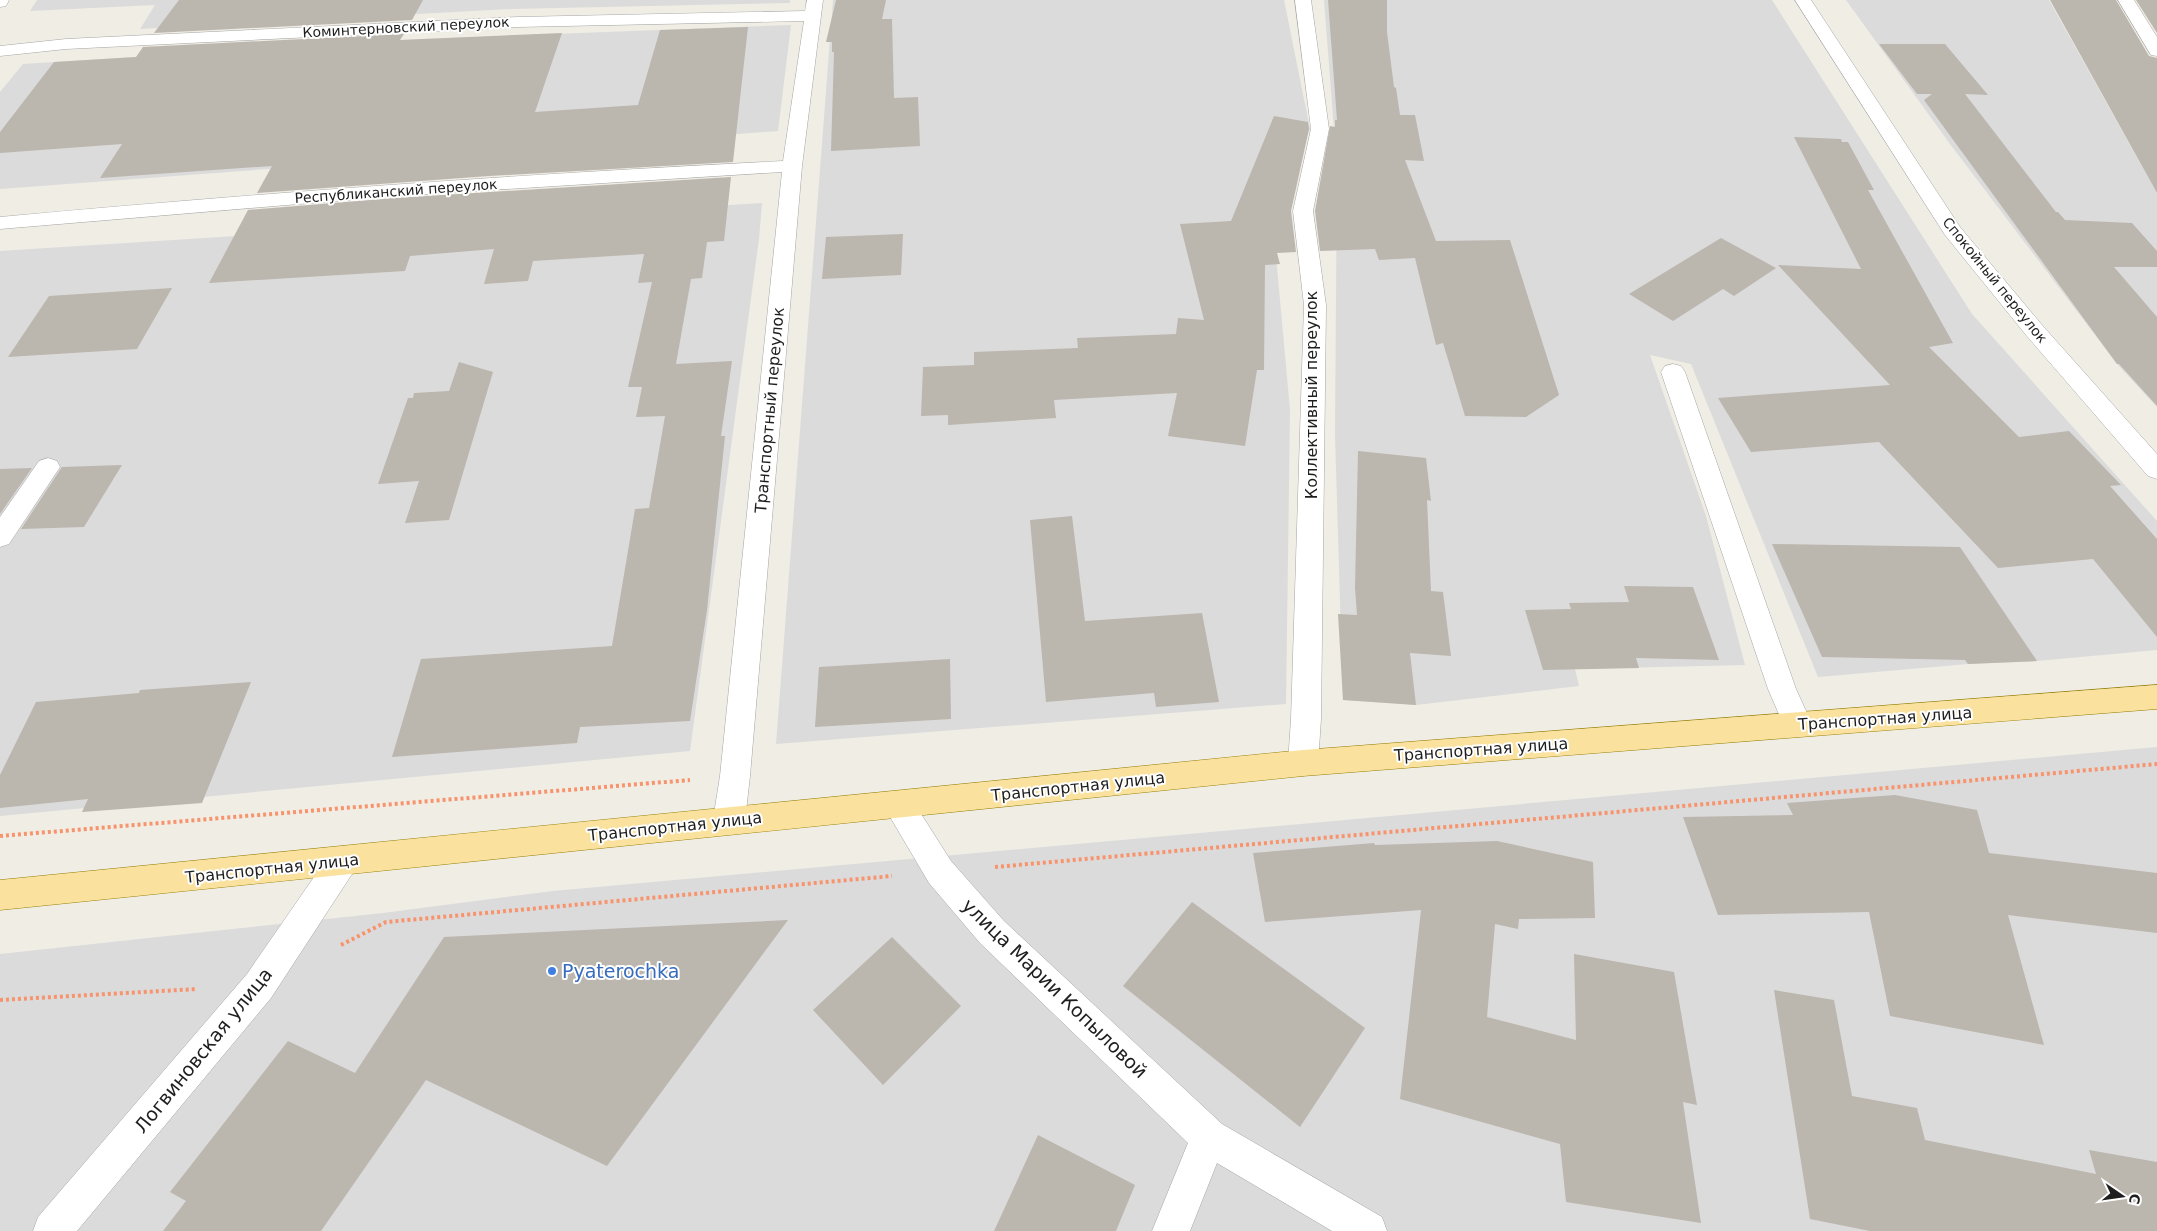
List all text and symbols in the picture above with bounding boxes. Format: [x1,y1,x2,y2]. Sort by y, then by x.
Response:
street label: Коминтерновский переулок [302,14,510,40]
street label: Республиканский переулок [294,176,498,206]
street label: Спокойный переулок [1939,214,2051,346]
street label: Коллективный переулок [1302,291,1321,499]
street label: Транспортный переулок [751,306,788,515]
street label: Транспортная улица [1796,703,1973,734]
street label: Транспортная улица [1392,734,1569,765]
street label: Транспортная улица [989,768,1166,805]
street label: Транспортная улица [586,808,763,845]
street label: Транспортная улица [183,850,360,887]
street label: улица Марии Копыловой [958,894,1152,1082]
place label: Pyaterochka [562,960,679,982]
street label: Логвиновская улица [130,963,276,1137]
marker: Pyaterochka [546,965,558,977]
north arrow [2097,1171,2147,1221]
text: С [2126,1192,2144,1206]

